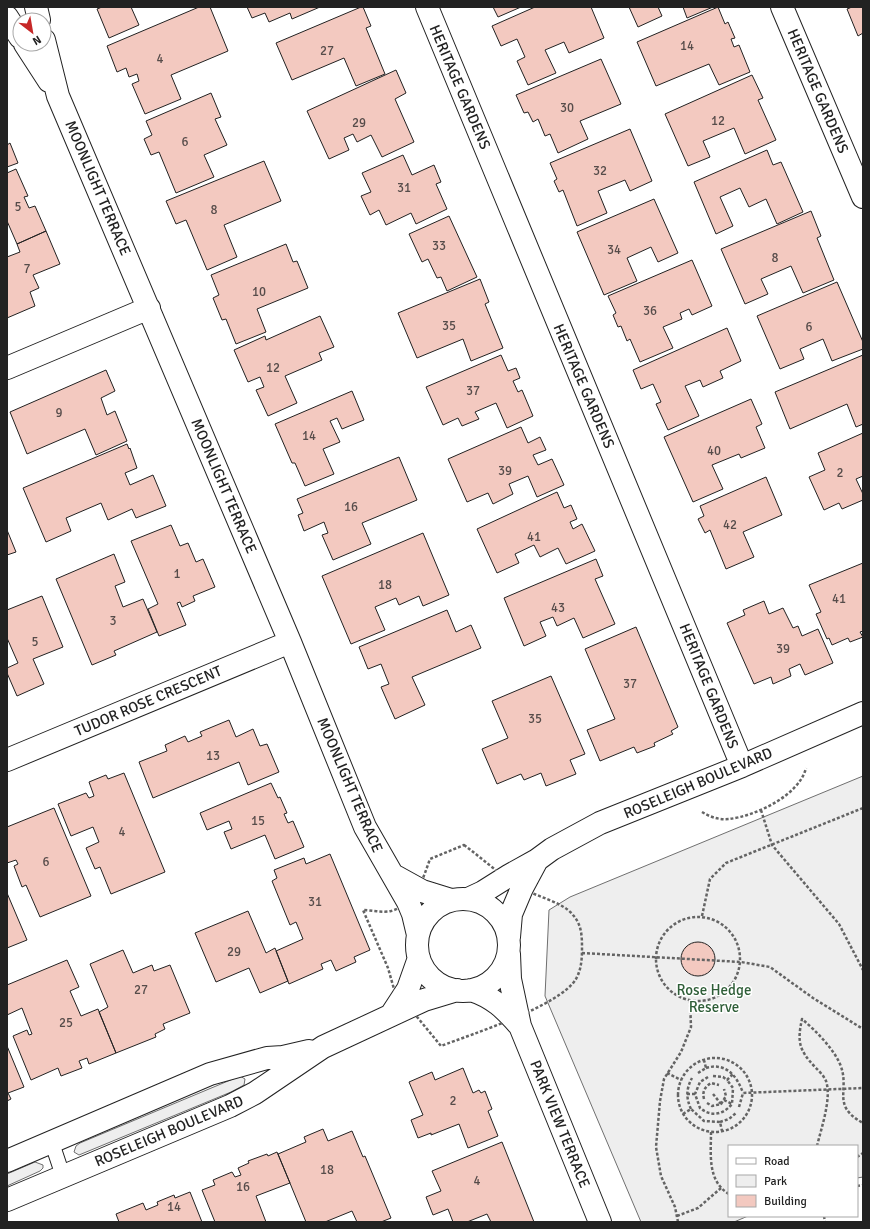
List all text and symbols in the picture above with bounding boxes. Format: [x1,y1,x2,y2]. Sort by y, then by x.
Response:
north arrow [12,12,52,52]
street label: HERITAGE GARDENS [426,22,494,152]
street label: HERITAGE GARDENS [784,26,852,156]
text: N [30,33,44,48]
house number: 14 [680,38,694,54]
house number: 27 [320,43,334,59]
house number: 4 [156,51,164,67]
house number: 30 [560,100,574,116]
house number: 12 [711,113,725,129]
house number: 29 [352,115,366,131]
street label: MOONLIGHT TERRACE [61,118,135,258]
house number: 6 [181,134,189,150]
house number: 32 [593,163,607,179]
house number: 31 [397,180,411,196]
house number: 5 [14,199,22,215]
house number: 8 [210,202,218,218]
house number: 33 [432,238,446,254]
house number: 34 [607,242,621,258]
house number: 8 [771,250,779,266]
house number: 7 [23,261,31,277]
house number: 10 [252,284,266,300]
house number: 36 [643,303,657,319]
house number: 35 [442,318,456,334]
house number: 6 [805,319,813,335]
street label: HERITAGE GARDENS [550,321,618,451]
house number: 12 [266,360,280,376]
house number: 37 [466,383,480,399]
house number: 9 [55,405,63,421]
street label: MOONLIGHT TERRACE [187,416,261,556]
house number: 14 [302,428,316,444]
house number: 40 [707,443,721,459]
house number: 39 [498,463,512,479]
house number: 2 [836,465,844,481]
house number: 16 [344,499,358,515]
house number: 42 [723,517,737,533]
house number: 41 [527,529,541,545]
house number: 1 [173,566,181,582]
house number: 18 [378,577,392,593]
house number: 41 [832,591,846,607]
house number: 43 [551,600,565,616]
house number: 3 [109,613,117,629]
street label: HERITAGE GARDENS [676,621,742,751]
house number: 5 [31,634,39,650]
house number: 39 [776,641,790,657]
street label: TUDOR ROSE CRESCENT [72,662,225,740]
house number: 37 [623,676,637,692]
house number: 35 [528,711,542,727]
street label: MOONLIGHT TERRACE [313,715,387,855]
street label: ROSELEIGH BOULEVARD [621,743,775,823]
house number: 13 [206,748,220,764]
house number: 15 [251,813,265,829]
house number: 4 [118,824,126,840]
house number: 6 [42,854,50,870]
house number: 31 [308,894,322,910]
house number: 29 [227,944,241,960]
park label: Rose Hedge Reserve [677,981,751,1016]
house number: 27 [134,982,148,998]
house number: 25 [59,1015,73,1031]
street label: PARK VIEW TERRACE [526,1058,594,1190]
street label: ROSELEIGH BOULEVARD [92,1091,246,1171]
house number: 2 [449,1093,457,1109]
legend [728,1145,858,1217]
text: Road [764,1154,790,1169]
house number: 18 [320,1162,334,1178]
house number: 4 [473,1173,481,1189]
text: Park [764,1174,787,1189]
house number: 16 [236,1179,250,1195]
text: Building [764,1194,807,1209]
house number: 14 [167,1199,181,1215]

